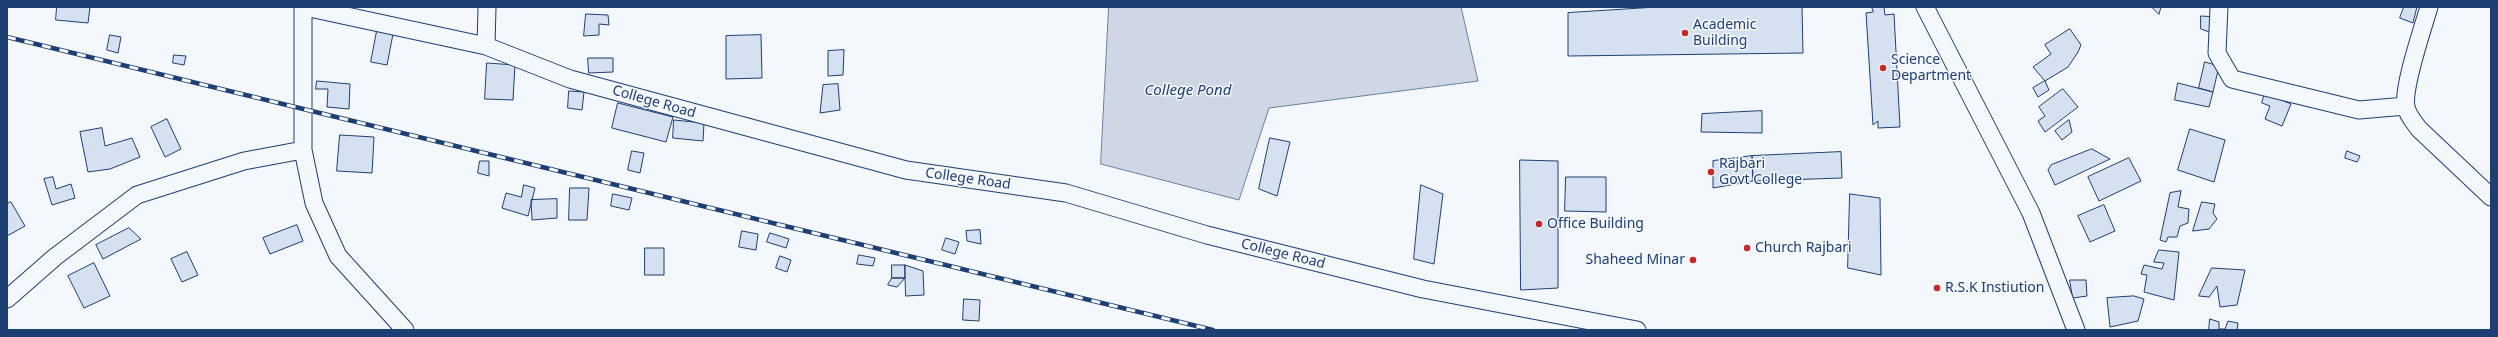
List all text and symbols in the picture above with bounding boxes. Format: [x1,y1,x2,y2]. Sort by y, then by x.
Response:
place label: Academic Building [1693,17,1756,50]
marker: Academic Building [1680,28,1690,38]
place label: Science Department [1891,52,1971,84]
marker: Science Department [1878,63,1888,73]
street label: College Road [610,82,698,122]
water label: College Pond [1145,82,1231,100]
place label: Rajbari Govt College [1719,156,1802,188]
street label: College Road [924,165,1012,193]
marker: Rajbari Govt College [1706,167,1716,177]
place label: Office Building [1547,216,1644,232]
marker: Office Building [1534,219,1544,229]
street label: College Road [1239,235,1327,273]
place label: Church Rajbari [1755,240,1852,256]
marker: Church Rajbari [1742,243,1752,253]
place label: Shaheed Minar [1586,252,1685,268]
marker: Shaheed Minar [1688,255,1698,265]
place label: R.S.K Instiution [1945,280,2044,296]
marker: R.S.K Instiution [1932,283,1942,293]

